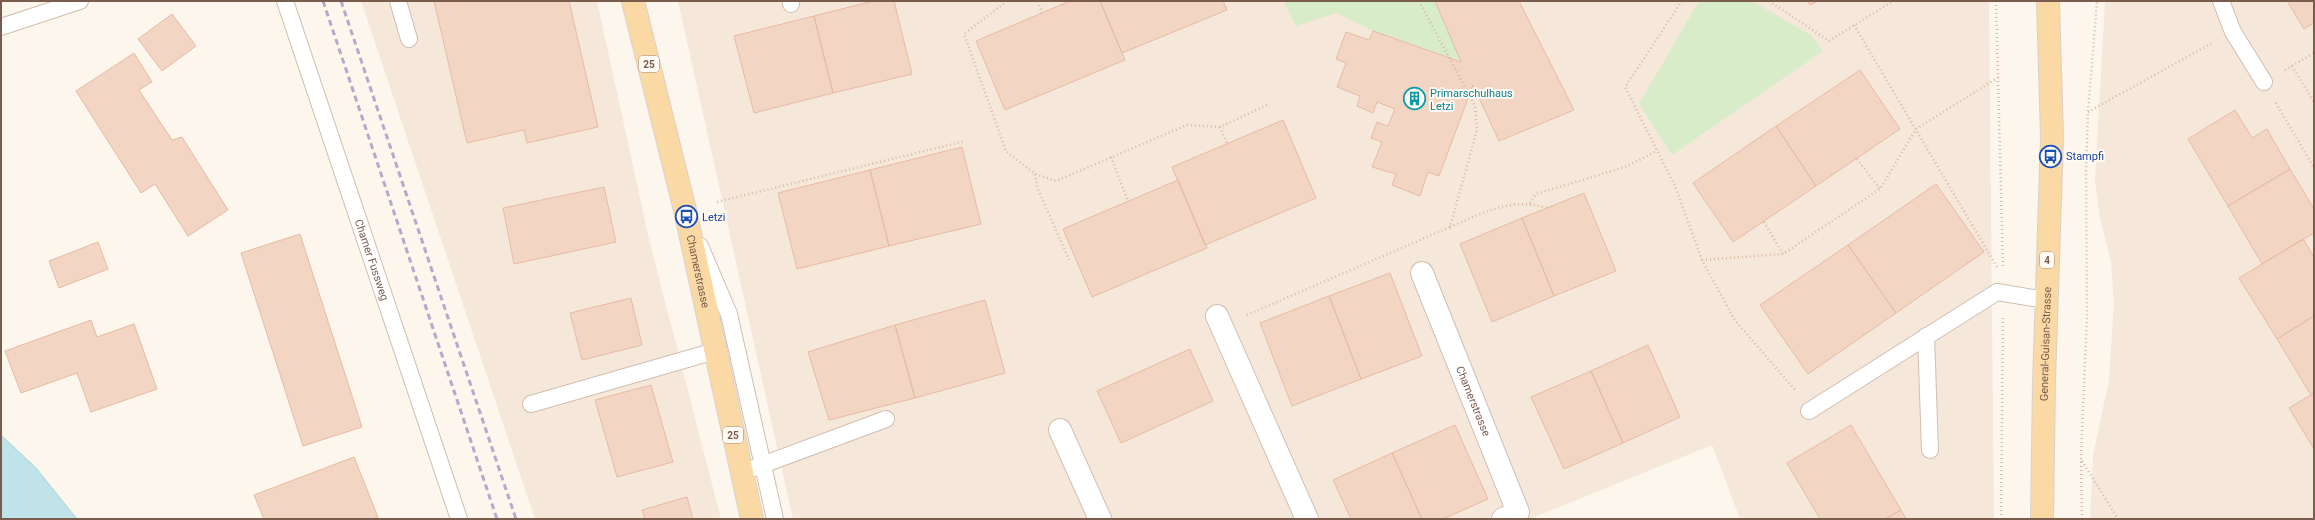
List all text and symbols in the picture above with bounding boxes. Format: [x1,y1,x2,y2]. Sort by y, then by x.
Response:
road number: 25 [639,56,659,72]
building icon: Primarschulhaus Letzi [1401,86,1427,112]
place label: Primarschulhaus Letzi [1430,87,1513,113]
bus stop icon: Stampfi [2038,143,2064,169]
place label: Stampfi [2066,150,2104,163]
bus stop icon: Letzi [673,204,699,230]
place label: Letzi [702,211,726,224]
street label: Chamer Fussweg [352,218,391,302]
street label: Chamerstrasse [684,234,712,309]
road number: 4 [2040,252,2054,268]
street label: General-Guisan-Strasse [2038,287,2054,401]
street label: Chamerstrasse [1453,364,1493,438]
road number: 25 [723,427,743,443]

